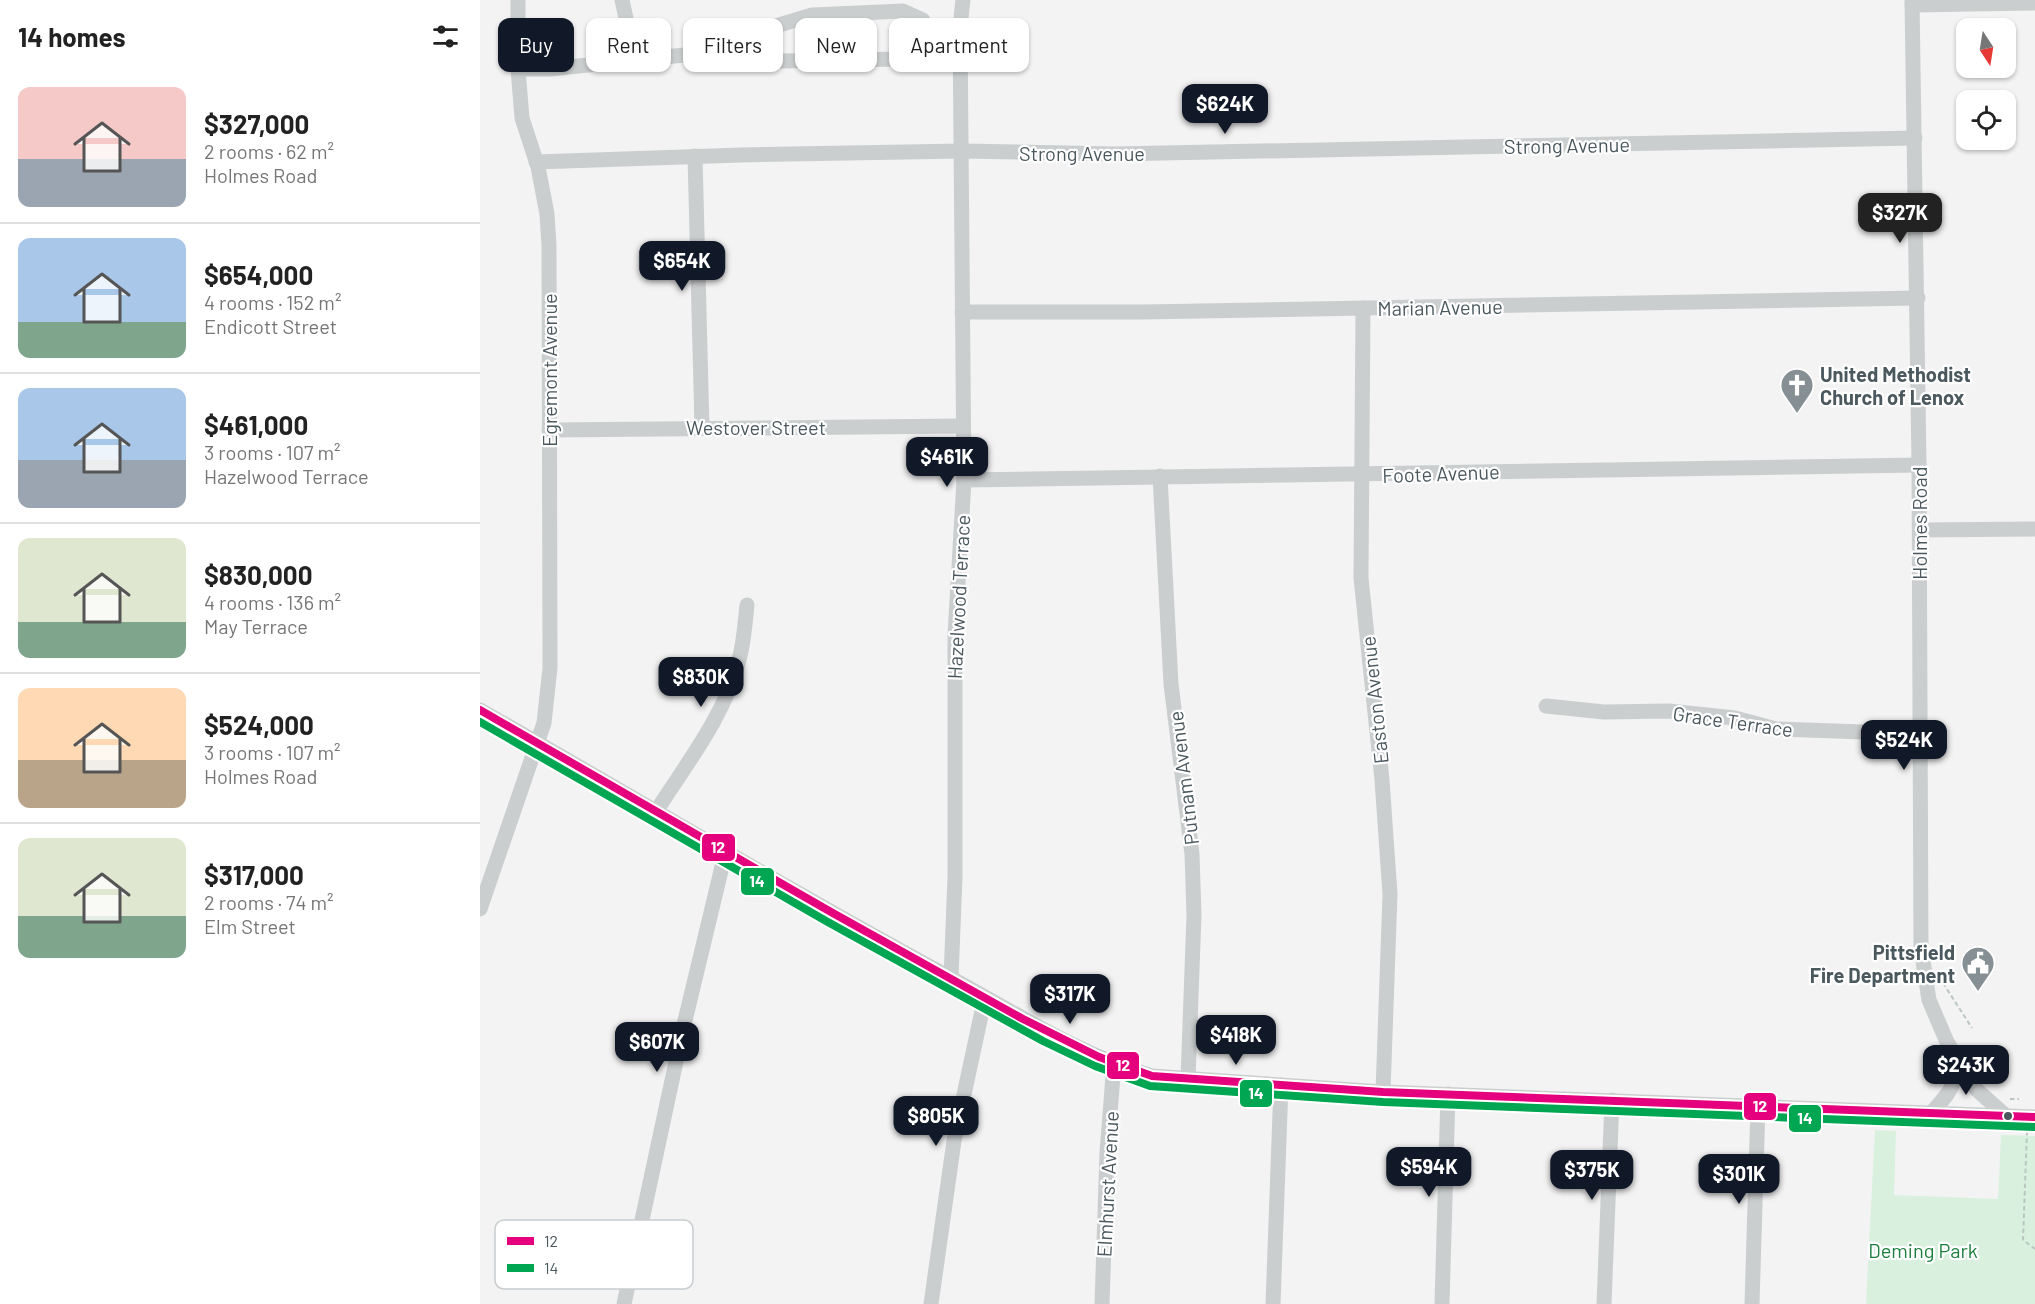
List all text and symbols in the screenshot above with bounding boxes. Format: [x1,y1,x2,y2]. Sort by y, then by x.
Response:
chip: Buy [498,18,574,72]
chip: Rent [586,18,671,72]
chip: Filters [683,18,783,72]
chip: New [795,18,877,72]
chip: Apartment [889,18,1029,72]
north arrow [1956,18,2016,78]
map controls [1956,18,2016,150]
icon: filters [429,20,462,53]
text: 14 homes [18,21,125,52]
pin: $624K [1183,84,1267,135]
button: locate [1956,90,2016,150]
text: $624K [1196,91,1254,115]
text: $327,000 [204,108,309,139]
icon: home [66,111,138,183]
street label: Strong Avenue [1504,132,1630,158]
text: 2 rooms · 62 m² [204,139,334,163]
street label: Strong Avenue [1019,141,1145,165]
text: Holmes Road [204,163,317,187]
pin: $327K [1858,193,1942,244]
text: $327K [1872,200,1928,224]
pin: $654K [640,241,724,292]
text: $654K [653,248,711,272]
text: $654,000 [204,259,313,290]
icon: home [66,262,138,334]
text: 4 rooms · 152 m² [204,290,341,314]
street label: Egremont Avenue [537,293,561,447]
street label: Marian Avenue [1377,294,1503,320]
text: Endicott Street [204,314,337,338]
place label: United Methodist Church of Lenox [1820,362,1971,409]
church icon: United Methodist Church of Lenox [1779,367,1815,414]
text: $461,000 [204,409,308,440]
icon: home [66,412,138,484]
street label: Westover Street [686,415,826,439]
pin: $461K [905,437,989,488]
text: 3 rooms · 107 m² [204,440,340,464]
text: $461K [920,444,974,468]
street label: Foote Avenue [1382,459,1500,487]
text: Hazelwood Terrace [204,464,369,488]
street label: Holmes Road [1907,466,1931,580]
street label: Hazelwood Terrace [942,514,974,680]
text: $830,000 [204,559,312,590]
icon: home [66,562,138,634]
text: 4 rooms · 136 m² [204,590,341,614]
text: May Terrace [204,614,308,638]
street label: Easton Avenue [1355,635,1393,765]
pin: $830K [659,657,743,708]
text: $830K [673,664,729,688]
street label: Grace Terrace [1671,701,1795,741]
text: $524,000 [204,709,314,740]
street label: Putnam Avenue [1163,710,1203,846]
icon: home [66,712,138,784]
pin: $524K [1862,720,1946,771]
text: $524K [1875,727,1933,751]
text: 3 rooms · 107 m² [204,740,340,764]
text: Holmes Road [204,764,317,788]
line badge: 12 [701,833,736,862]
text: 12 [711,837,725,856]
text: $317,000 [204,859,304,890]
icon: home [66,862,138,934]
line badge: 14 [740,867,775,896]
text: 14 [749,871,765,890]
text: 2 rooms · 74 m² [204,890,334,914]
text: Elm Street [204,914,296,938]
place label: Pittsfield Fire Department [1810,940,1955,987]
public building icon: Pittsfield Fire Department [1960,945,1996,992]
pin: $317K [1028,974,1112,1025]
text: $317K [1044,981,1096,1005]
pin: $418K [1194,1015,1278,1066]
pin: $607K [615,1022,699,1073]
text: $418K [1210,1022,1262,1046]
text: $607K [629,1029,685,1053]
pin: $243K [1924,1045,2008,1096]
line badge: 12 [1106,1051,1140,1080]
text: $243K [1937,1052,1995,1076]
text: 12 [1116,1055,1130,1074]
line badge: 14 [1239,1079,1273,1108]
text: 14 [1248,1083,1264,1102]
line badge: 12 [1743,1092,1777,1121]
pin: $805K [894,1096,978,1147]
text: 12 [1753,1096,1767,1115]
text: $805K [908,1103,964,1127]
line badge: 14 [1788,1104,1822,1133]
text: 14 [1797,1108,1813,1127]
street label: Elmhurst Avenue [1091,1110,1123,1258]
unlabelled marker [2002,1110,2014,1122]
pin: $594K [1387,1147,1471,1198]
pin: $375K [1550,1150,1634,1201]
text: $594K [1400,1154,1458,1178]
pin: $301K [1697,1154,1781,1205]
text: $375K [1564,1157,1620,1181]
text: $301K [1712,1161,1766,1185]
legend [495,1220,693,1289]
text: 12 [544,1231,558,1250]
park label: Deming Park [1868,1238,1978,1262]
text: 14 [544,1258,558,1277]

